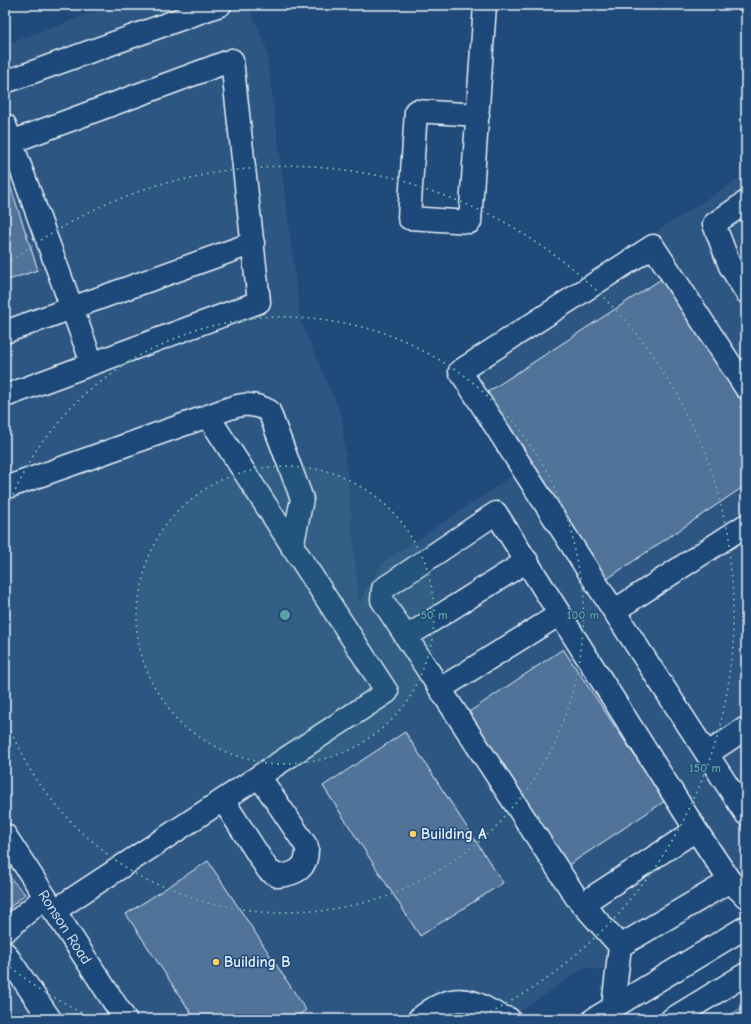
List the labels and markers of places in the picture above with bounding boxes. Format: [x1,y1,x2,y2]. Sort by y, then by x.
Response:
centre of rings [278,608,292,622]
place label: Building A [421,825,487,843]
marker: Building A [408,829,418,839]
place label: Building B [224,953,290,971]
marker: Building B [211,957,221,967]

